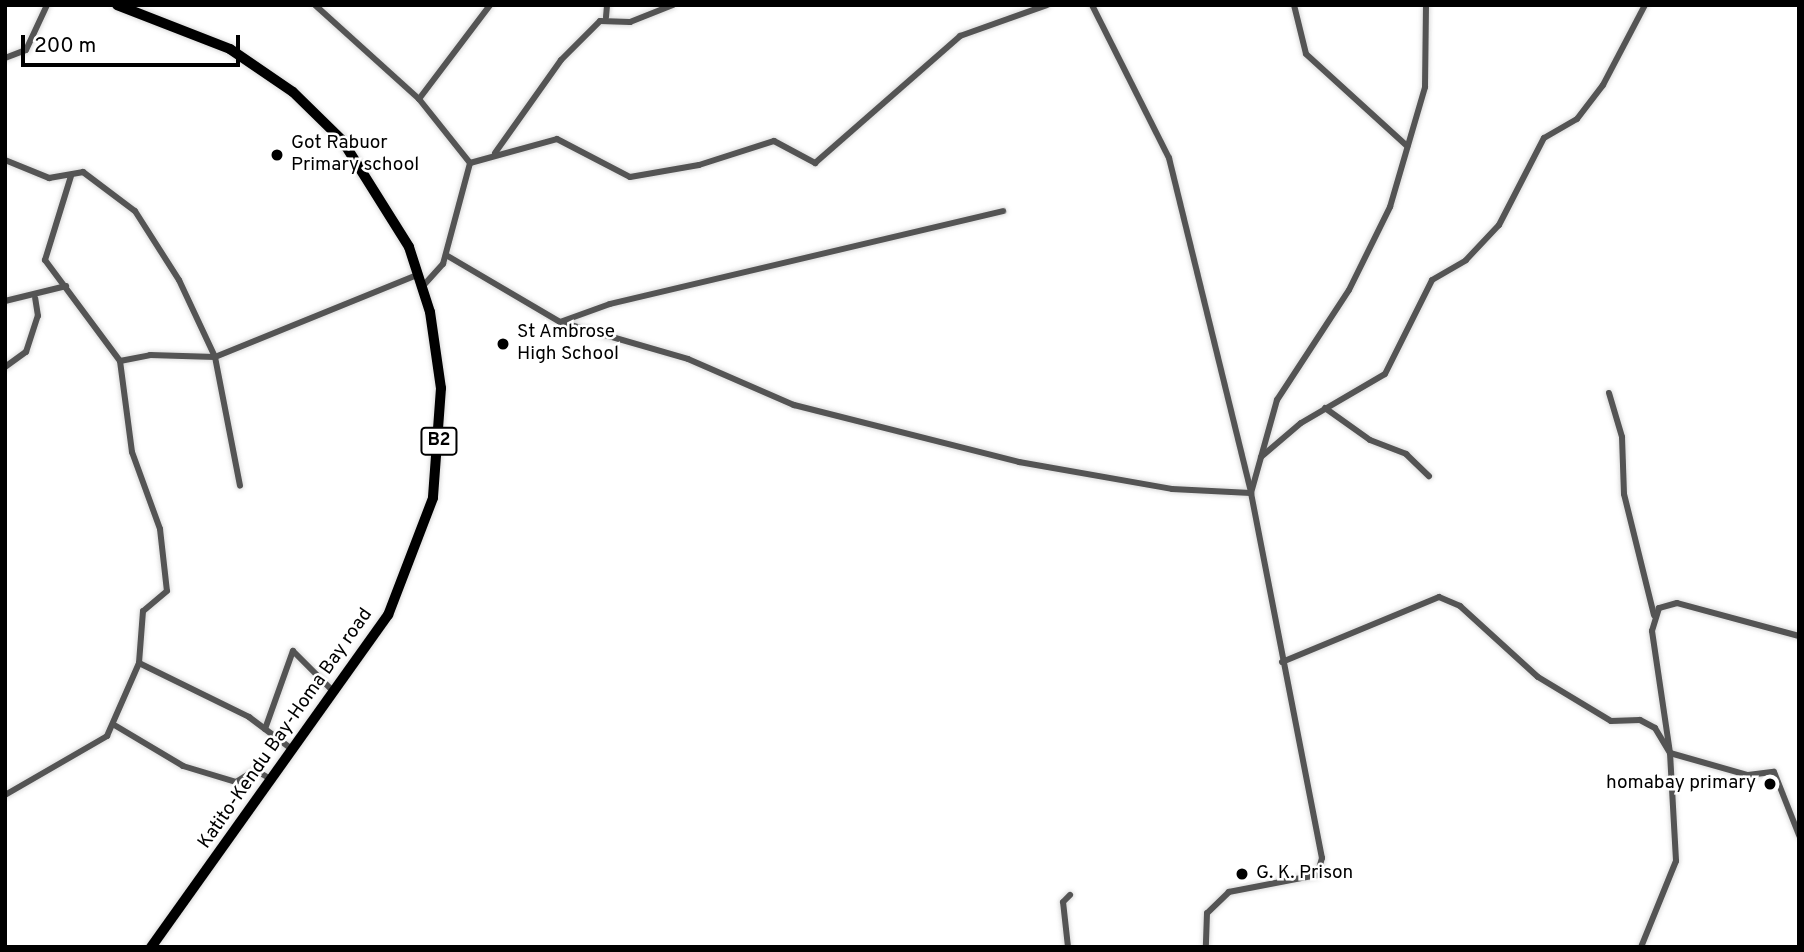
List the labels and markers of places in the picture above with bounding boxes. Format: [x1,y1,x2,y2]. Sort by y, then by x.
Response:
place label: Got Rabuor Primary school [291,133,419,177]
marker: Got Rabuor Primary school [269,147,285,163]
place label: St Ambrose High School [517,322,619,366]
marker: St Ambrose High School [495,336,511,352]
place label: homabay primary [1606,773,1756,795]
marker: homabay primary [1762,776,1778,792]
place label: G. K. Prison [1256,863,1353,885]
marker: G. K. Prison [1234,866,1250,882]

